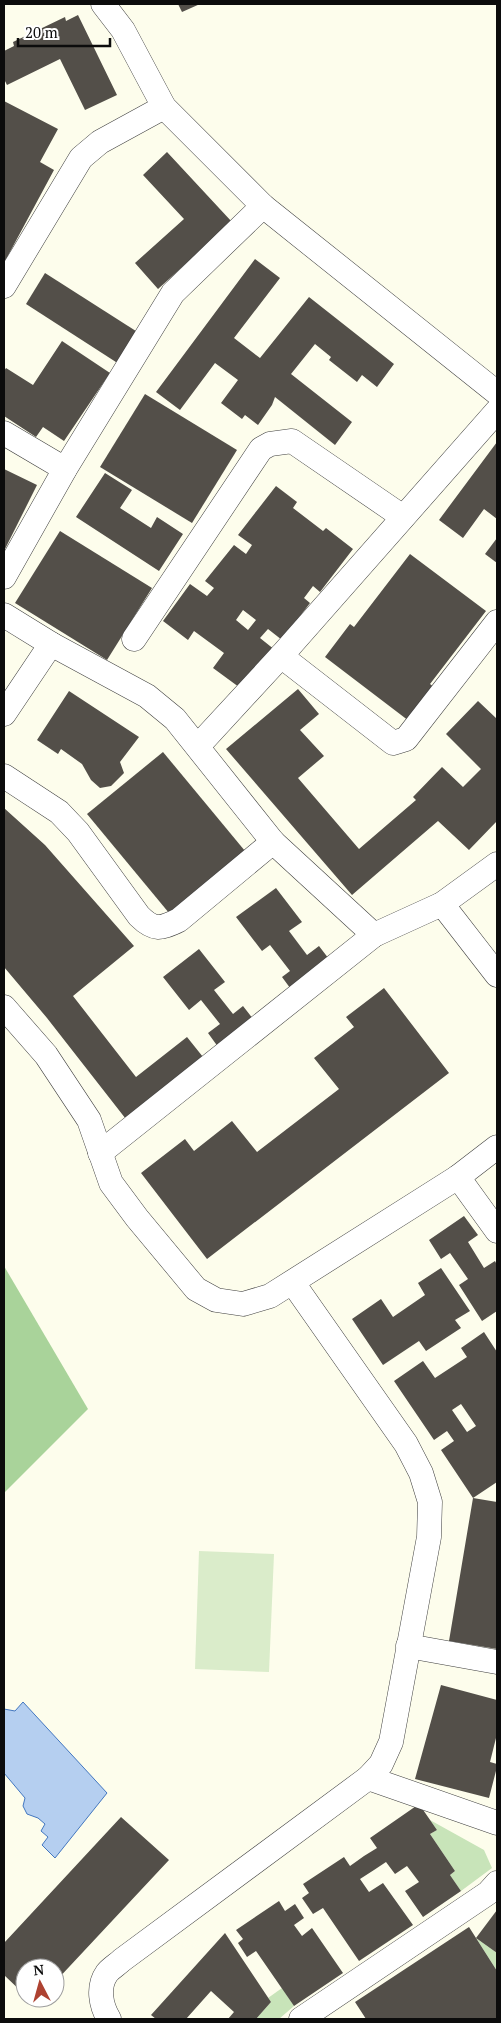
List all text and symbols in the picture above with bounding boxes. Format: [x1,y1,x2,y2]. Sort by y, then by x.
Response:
scale bar [18,15,110,47]
text: 20 m [25,22,58,42]
north arrow [15,1958,65,2008]
text: N [32,1960,45,1980]

